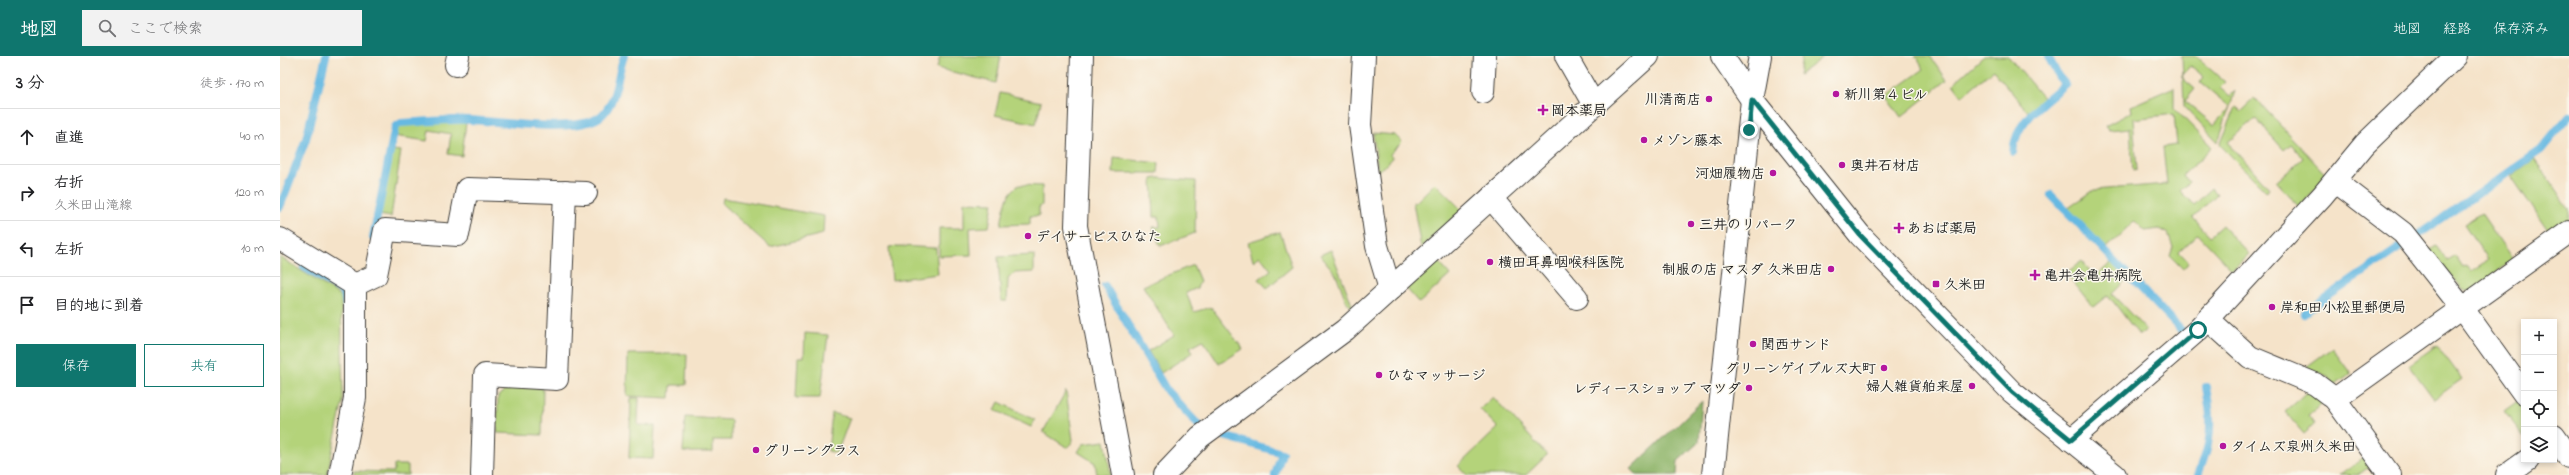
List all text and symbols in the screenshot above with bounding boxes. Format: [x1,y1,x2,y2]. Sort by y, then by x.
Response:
search box [82,10,362,46]
text: 地図 [20,17,58,44]
icon: search [96,17,118,39]
text: ここで検索 [128,18,203,40]
text: 地図 [2393,19,2421,40]
text: 経路 [2443,19,2471,40]
text: 保存済み [2493,19,2549,40]
text: 3 分 [16,71,44,96]
text: 徒歩 · 170 m [200,74,264,93]
place label: 新川第４ビル [1844,85,1928,106]
marker: 新川第４ビル [1831,89,1841,99]
place label: 川清商店 [1645,90,1701,111]
marker: 川清商店 [1704,94,1714,104]
place label: 岡本薬局 [1551,101,1607,122]
marker: 岡本薬局 [1538,105,1548,115]
route end [1740,121,1758,139]
icon: ahead [16,126,38,148]
text: 直進 [54,127,84,149]
text: 40 m [240,127,264,146]
place label: メゾン藤本 [1652,131,1722,152]
marker: メゾン藤本 [1639,135,1649,145]
place label: 奥井石材店 [1850,156,1920,177]
marker: 奥井石材店 [1837,160,1847,170]
place label: 河畑履物店 [1695,164,1765,185]
marker: 河畑履物店 [1768,168,1778,178]
text: 右折 [54,172,84,194]
icon: right [16,182,38,204]
text: 120 m [234,183,264,202]
text: 久米田山滝線 [54,196,132,215]
place label: 三井のリパーク [1699,215,1797,236]
marker: 三井のリパーク [1686,219,1696,229]
place label: あおば薬局 [1907,219,1977,240]
marker: あおば薬局 [1894,223,1904,233]
place label: デイサービスひなた [1036,227,1161,248]
marker: デイサービスひなた [1023,231,1033,241]
icon: left [16,238,38,260]
text: 左折 [54,239,84,261]
text: 10 m [241,239,264,258]
place label: 横田耳鼻咽喉科医院 [1498,253,1624,274]
marker: 横田耳鼻咽喉科医院 [1485,257,1495,267]
place label: 制服の店 マスダ 久米田店 [1662,260,1823,281]
marker: 制服の店 マスダ 久米田店 [1826,264,1836,274]
place label: 亀井会亀井病院 [2044,266,2142,287]
marker: 亀井会亀井病院 [2029,269,2041,281]
place label: 久米田 [1944,275,1986,296]
marker: 久米田 [1931,279,1941,289]
icon: arrive [16,294,38,316]
text: 目的地に到着 [54,295,144,317]
place label: 岸和田小松里郵便局 [2280,298,2406,319]
marker: 岸和田小松里郵便局 [2267,302,2277,312]
map controls [2521,319,2557,463]
button: + [2521,319,2557,355]
route start [2189,321,2207,339]
place label: 関西サンド [1761,335,1831,356]
marker: 関西サンド [1748,339,1758,349]
button: 保存 [16,344,136,387]
button: 共有 [144,344,264,387]
button: − [2521,355,2557,391]
place label: グリーンゲイブルズ大町 [1725,359,1876,380]
marker: グリーンゲイブルズ大町 [1879,363,1889,373]
place label: ひなマッサージ [1387,366,1485,387]
marker: ひなマッサージ [1374,370,1384,380]
place label: 婦人雑貨舶来屋 [1866,377,1964,398]
place label: レディースショップ マツダ [1573,379,1741,400]
marker: 婦人雑貨舶来屋 [1967,381,1977,391]
marker: レディースショップ マツダ [1744,383,1754,393]
button: locate [2521,391,2557,427]
button: layers [2521,427,2557,463]
place label: タイムズ泉州久米田 [2231,437,2356,458]
place label: グリーングラス [764,441,861,462]
marker: タイムズ泉州久米田 [2218,441,2228,451]
marker: グリーングラス [751,445,761,455]

